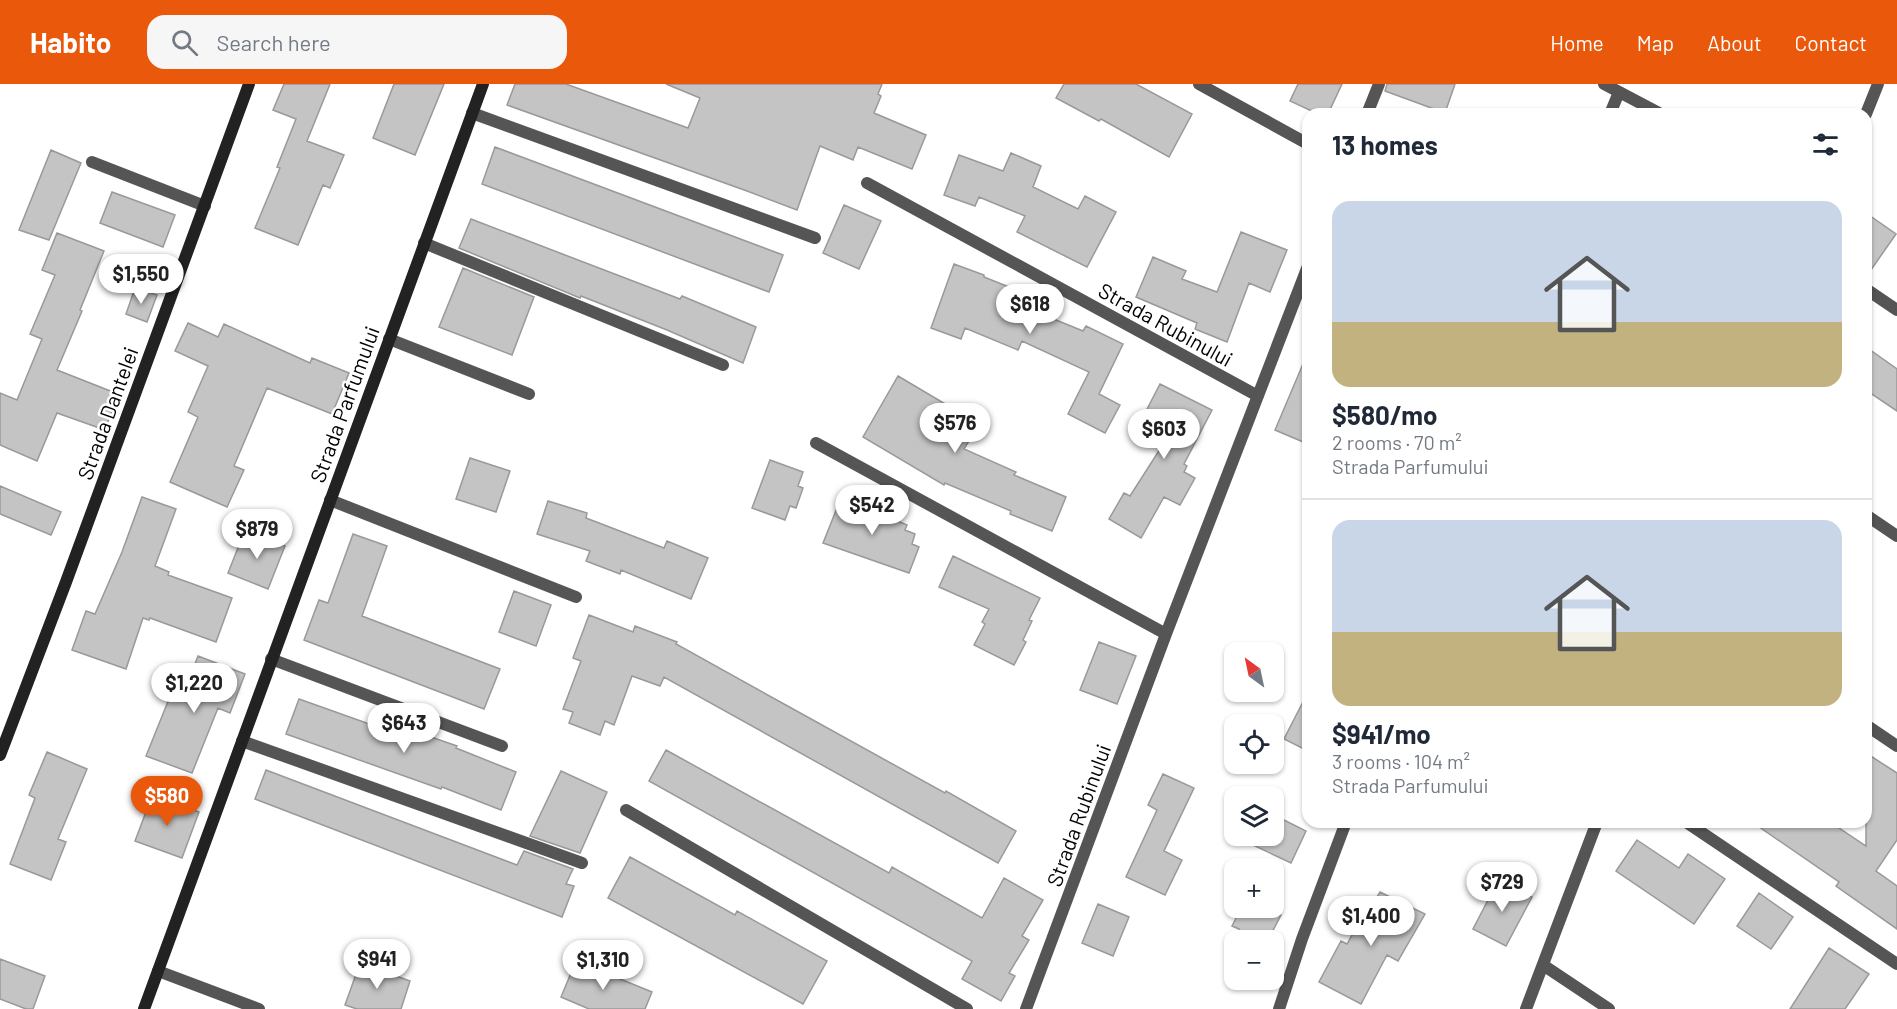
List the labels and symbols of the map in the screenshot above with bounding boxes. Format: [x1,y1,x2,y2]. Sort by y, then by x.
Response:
pin: $1,550 [92,254,190,305]
street label: Strada Rubinului [1095,277,1237,371]
pin: $618 [994,284,1066,335]
street label: Strada Parfumului [304,322,384,486]
street label: Strada Dantelei [71,343,143,483]
pin: $576 [919,403,991,454]
pin: $603 [1128,409,1200,460]
pin: $542 [836,485,908,536]
pin: $879 [221,509,293,560]
north arrow [1224,642,1284,702]
pin: $1,220 [145,663,243,714]
pin: $643 [368,703,440,754]
street label: Strada Rubinului [1041,740,1115,890]
pin: $580 [131,776,203,827]
pin: $729 [1466,862,1538,913]
pin: $1,400 [1322,896,1420,947]
pin: $941 [341,939,413,990]
pin: $1,310 [554,940,652,991]

